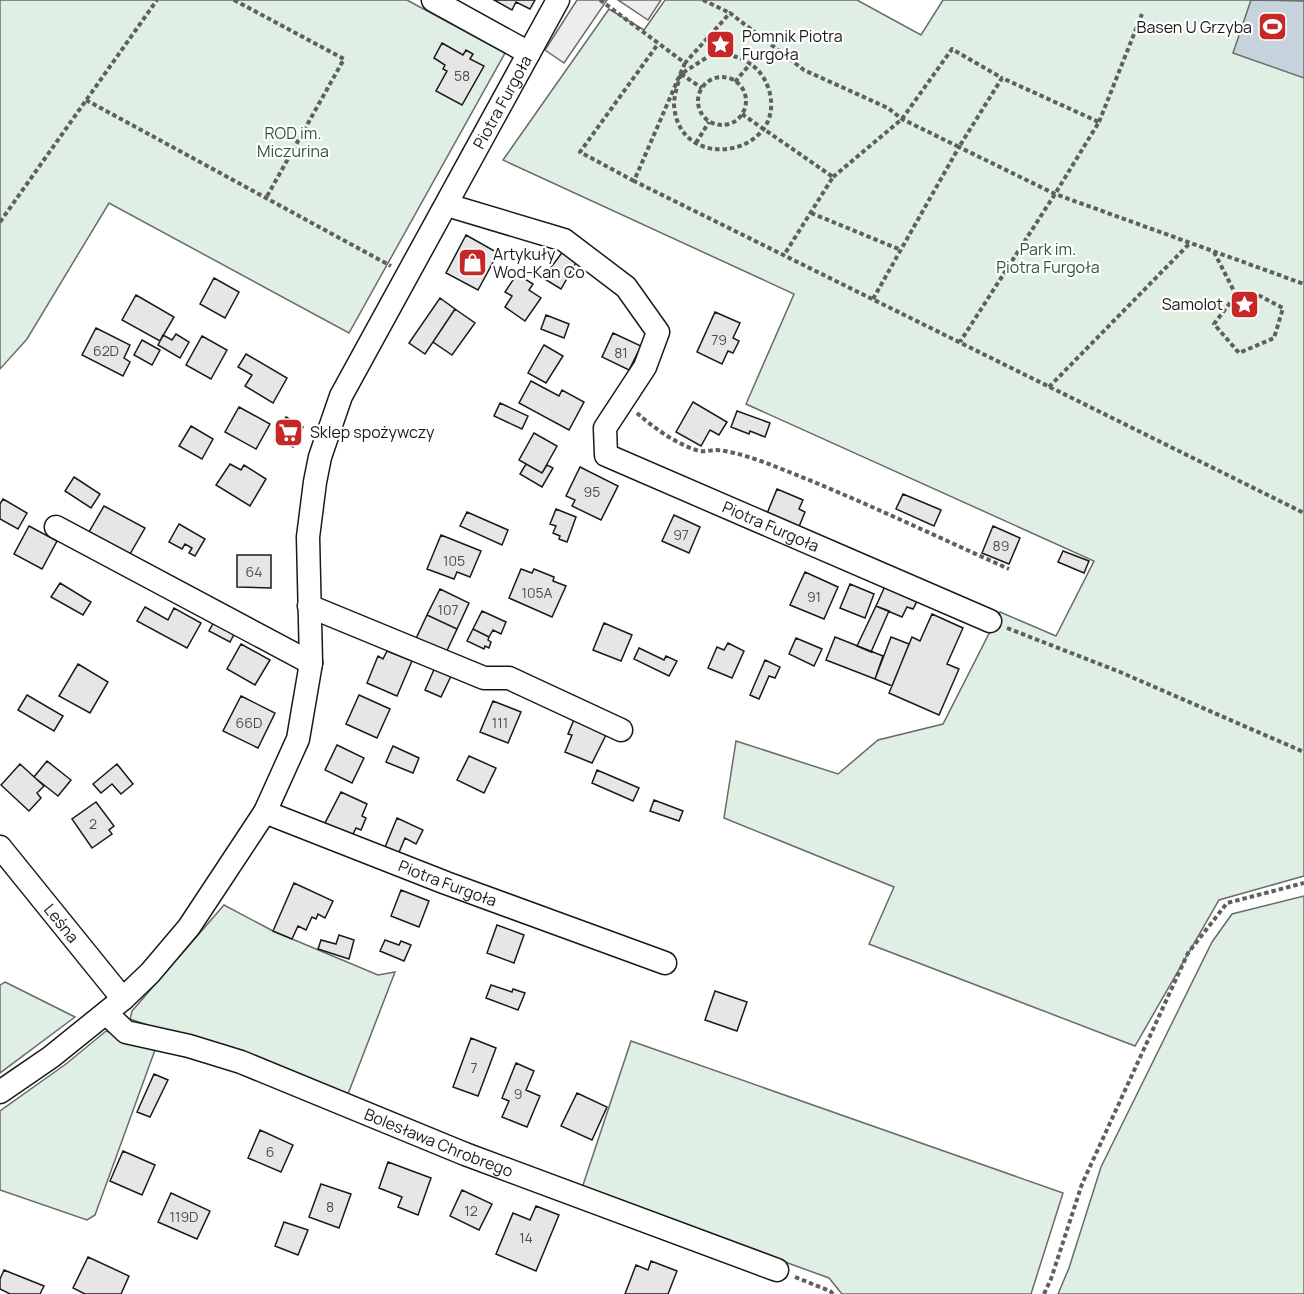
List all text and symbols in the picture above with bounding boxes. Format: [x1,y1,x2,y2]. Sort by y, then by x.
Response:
sports icon: Basen U Grzyba [1257,11,1289,43]
place label: Basen U Grzyba [1137,16,1252,38]
place label: Pomnik Piotra Furgoła [742,25,843,65]
place icon: Pomnik Piotra Furgoła [705,29,737,61]
street label: Piotra Furgoła [468,51,537,153]
house number: 58 [454,66,470,85]
park label: ROD im. Miczurina [257,122,329,162]
park label: Park im. Piotra Furgoła [996,238,1100,278]
place label: Artykuły Wod-Kan Co [493,243,585,283]
shop icon: Artykuły Wod-Kan Co [456,247,488,279]
place icon: Samolot [1228,288,1260,320]
place label: Samolot [1162,293,1223,315]
house number: 79 [711,330,727,349]
house number: 62D [93,341,119,360]
house number: 81 [614,343,628,362]
supermarket icon: Sklep spożywczy [273,416,305,448]
place label: Sklep spożywczy [310,421,435,443]
house number: 95 [584,482,600,501]
street label: Piotra Furgoła [719,496,823,557]
house number: 97 [673,525,689,544]
house number: 89 [993,536,1009,555]
house number: 105 [443,551,465,570]
house number: 64 [246,562,262,581]
house number: 105A [522,583,553,602]
house number: 91 [807,587,821,606]
house number: 107 [437,600,459,619]
house number: 66D [236,713,262,732]
house number: 111 [492,713,508,732]
house number: 2 [89,814,97,833]
street label: Piotra Furgoła [395,854,500,912]
street label: Leśna [39,899,84,947]
house number: 7 [470,1058,478,1077]
house number: 9 [514,1084,522,1103]
street label: Bolesława Chrobrego [361,1103,516,1182]
house number: 6 [266,1142,274,1161]
house number: 8 [326,1197,334,1216]
house number: 12 [464,1201,478,1220]
house number: 119D [169,1207,199,1226]
house number: 14 [519,1228,533,1247]

